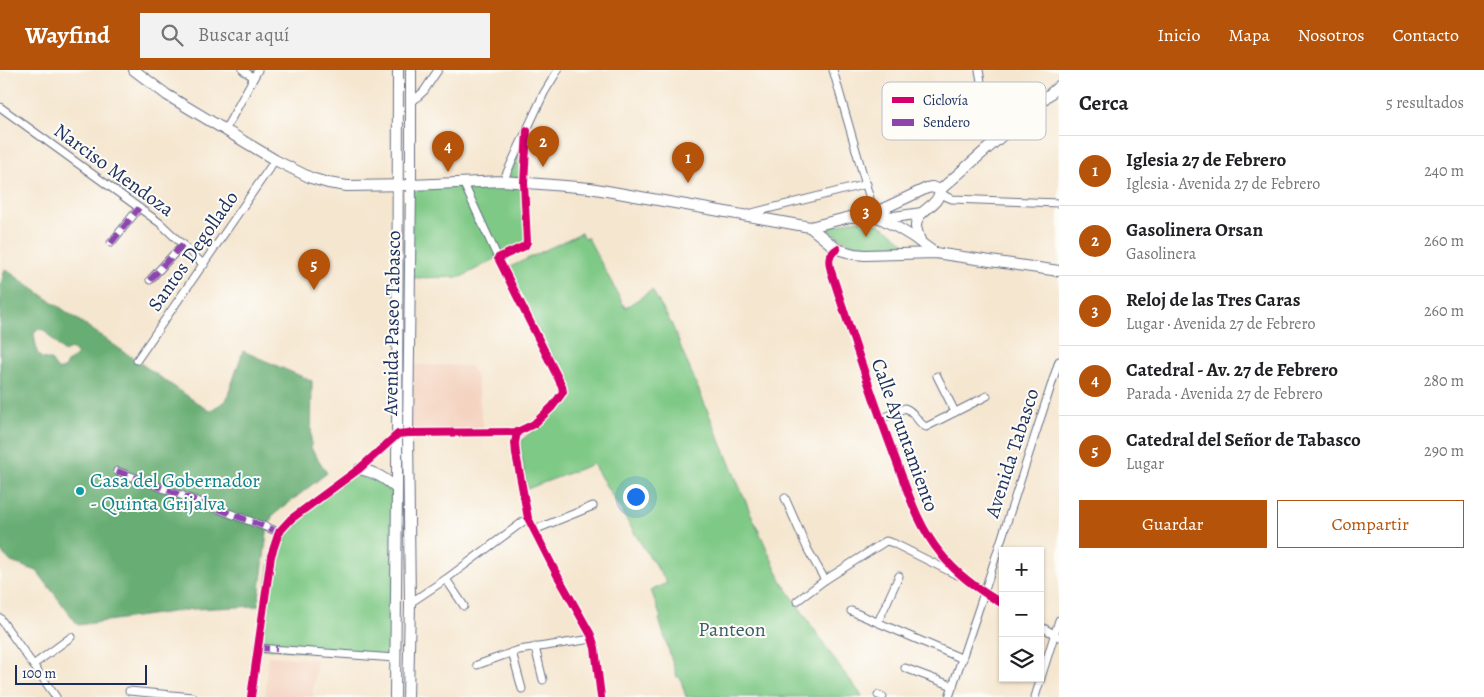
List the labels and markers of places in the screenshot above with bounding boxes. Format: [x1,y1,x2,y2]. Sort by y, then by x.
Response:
pin: 2 [527,126,559,167]
pin: 4 [432,131,464,172]
pin: 1 [672,142,704,183]
pin: 3 [850,196,882,237]
pin: 5 [298,249,330,290]
place label: Casa del Gobernador - Quinta Grijalva [90,467,260,517]
marker: Casa del Gobernador - Quinta Grijalva [74,485,86,497]

